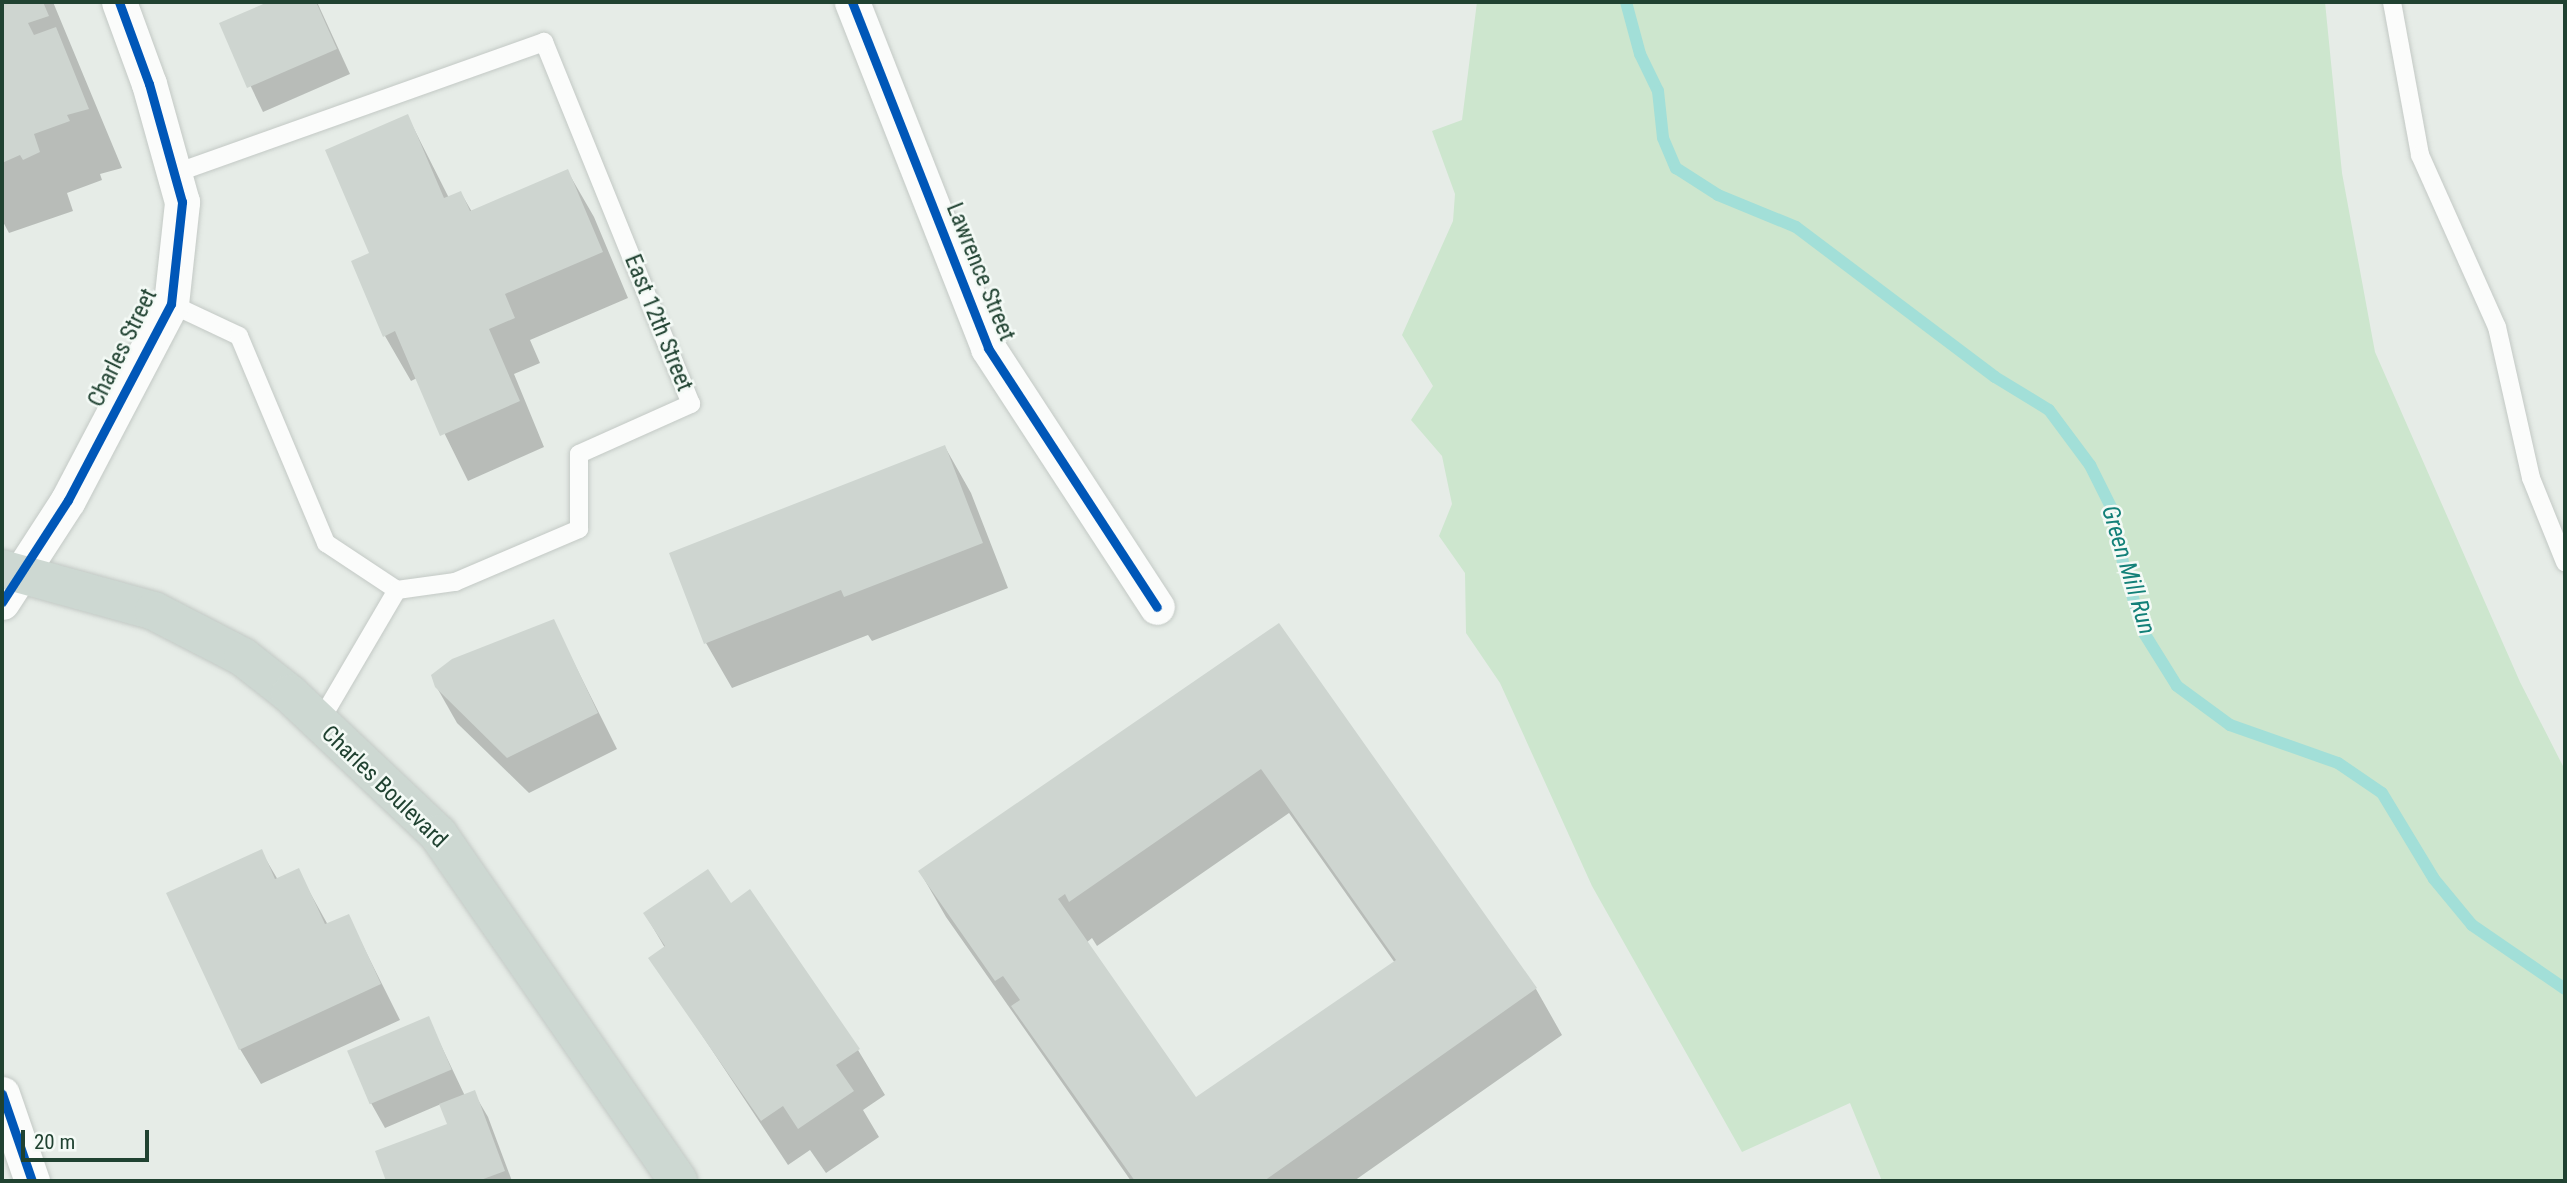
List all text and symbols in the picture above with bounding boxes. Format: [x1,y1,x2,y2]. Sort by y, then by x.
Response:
street label: Lawrence Street [940,199,1020,345]
street label: East 12th Street [618,251,698,395]
street label: Charles Street [83,284,163,412]
water label: Green Mill Run [2095,502,2161,638]
street label: Charles Boulevard [315,720,453,854]
scale bar [24,1116,152,1160]
text: 20 m [34,1130,75,1154]

